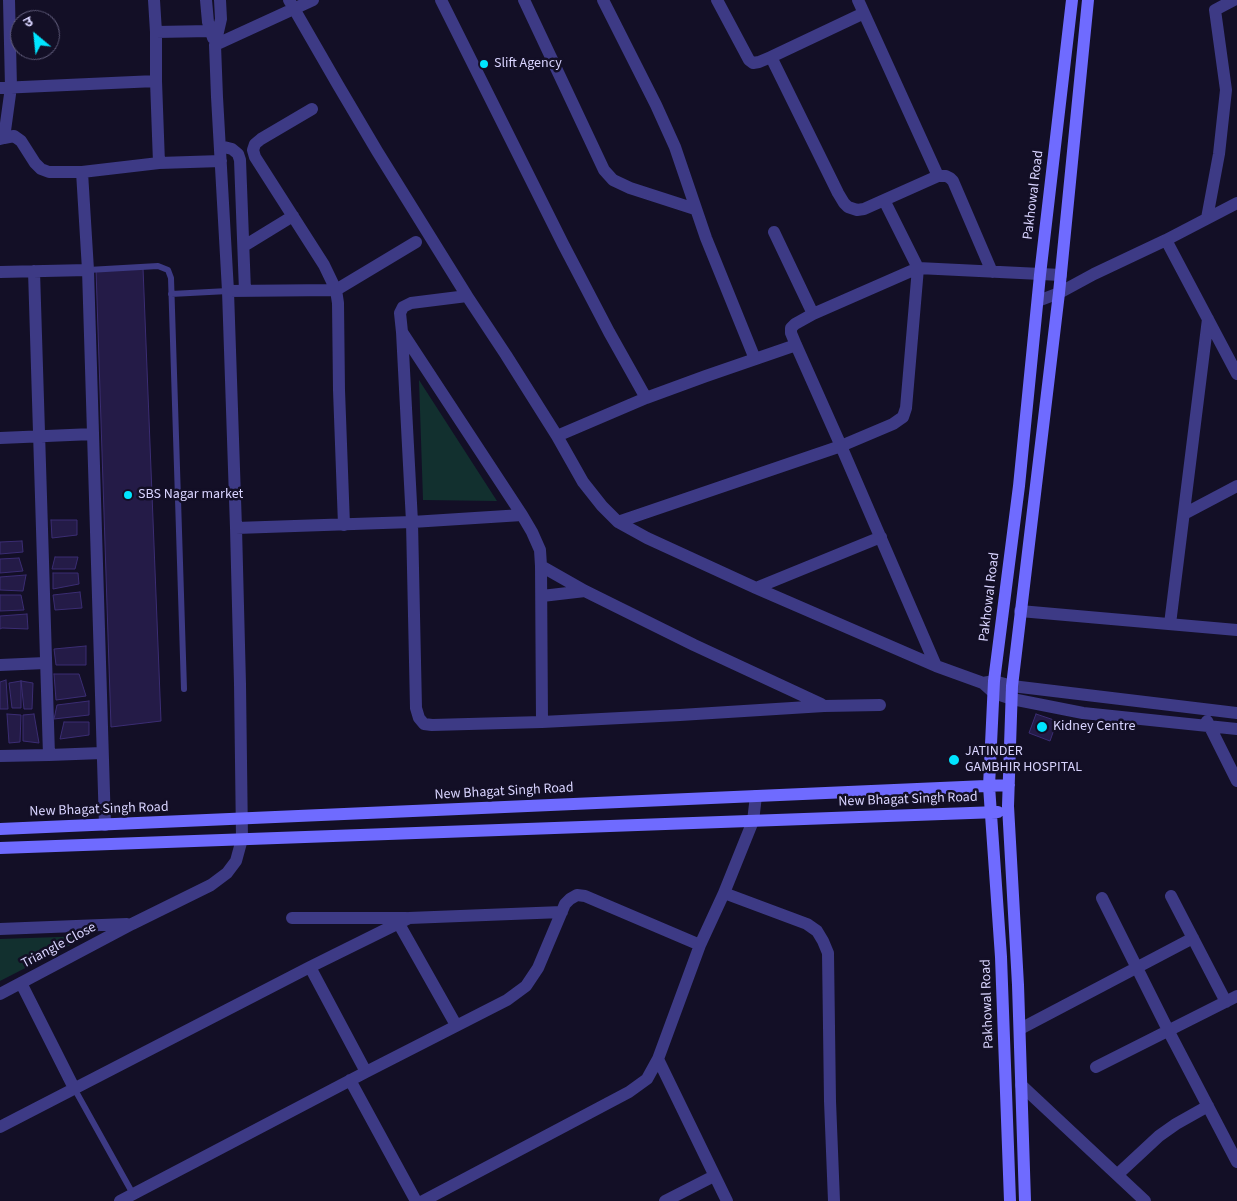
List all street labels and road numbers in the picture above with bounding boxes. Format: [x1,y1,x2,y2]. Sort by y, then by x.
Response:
street label: Pakhowal Road [1020,149,1048,241]
street label: Pakhowal Road [976,551,1004,643]
street label: New Bhagat Singh Road [434,780,574,804]
street label: New Bhagat Singh Road [838,789,978,811]
street label: New Bhagat Singh Road [29,799,169,821]
street label: Triangle Close [19,919,99,973]
street label: Pakhowal Road [978,959,998,1049]

